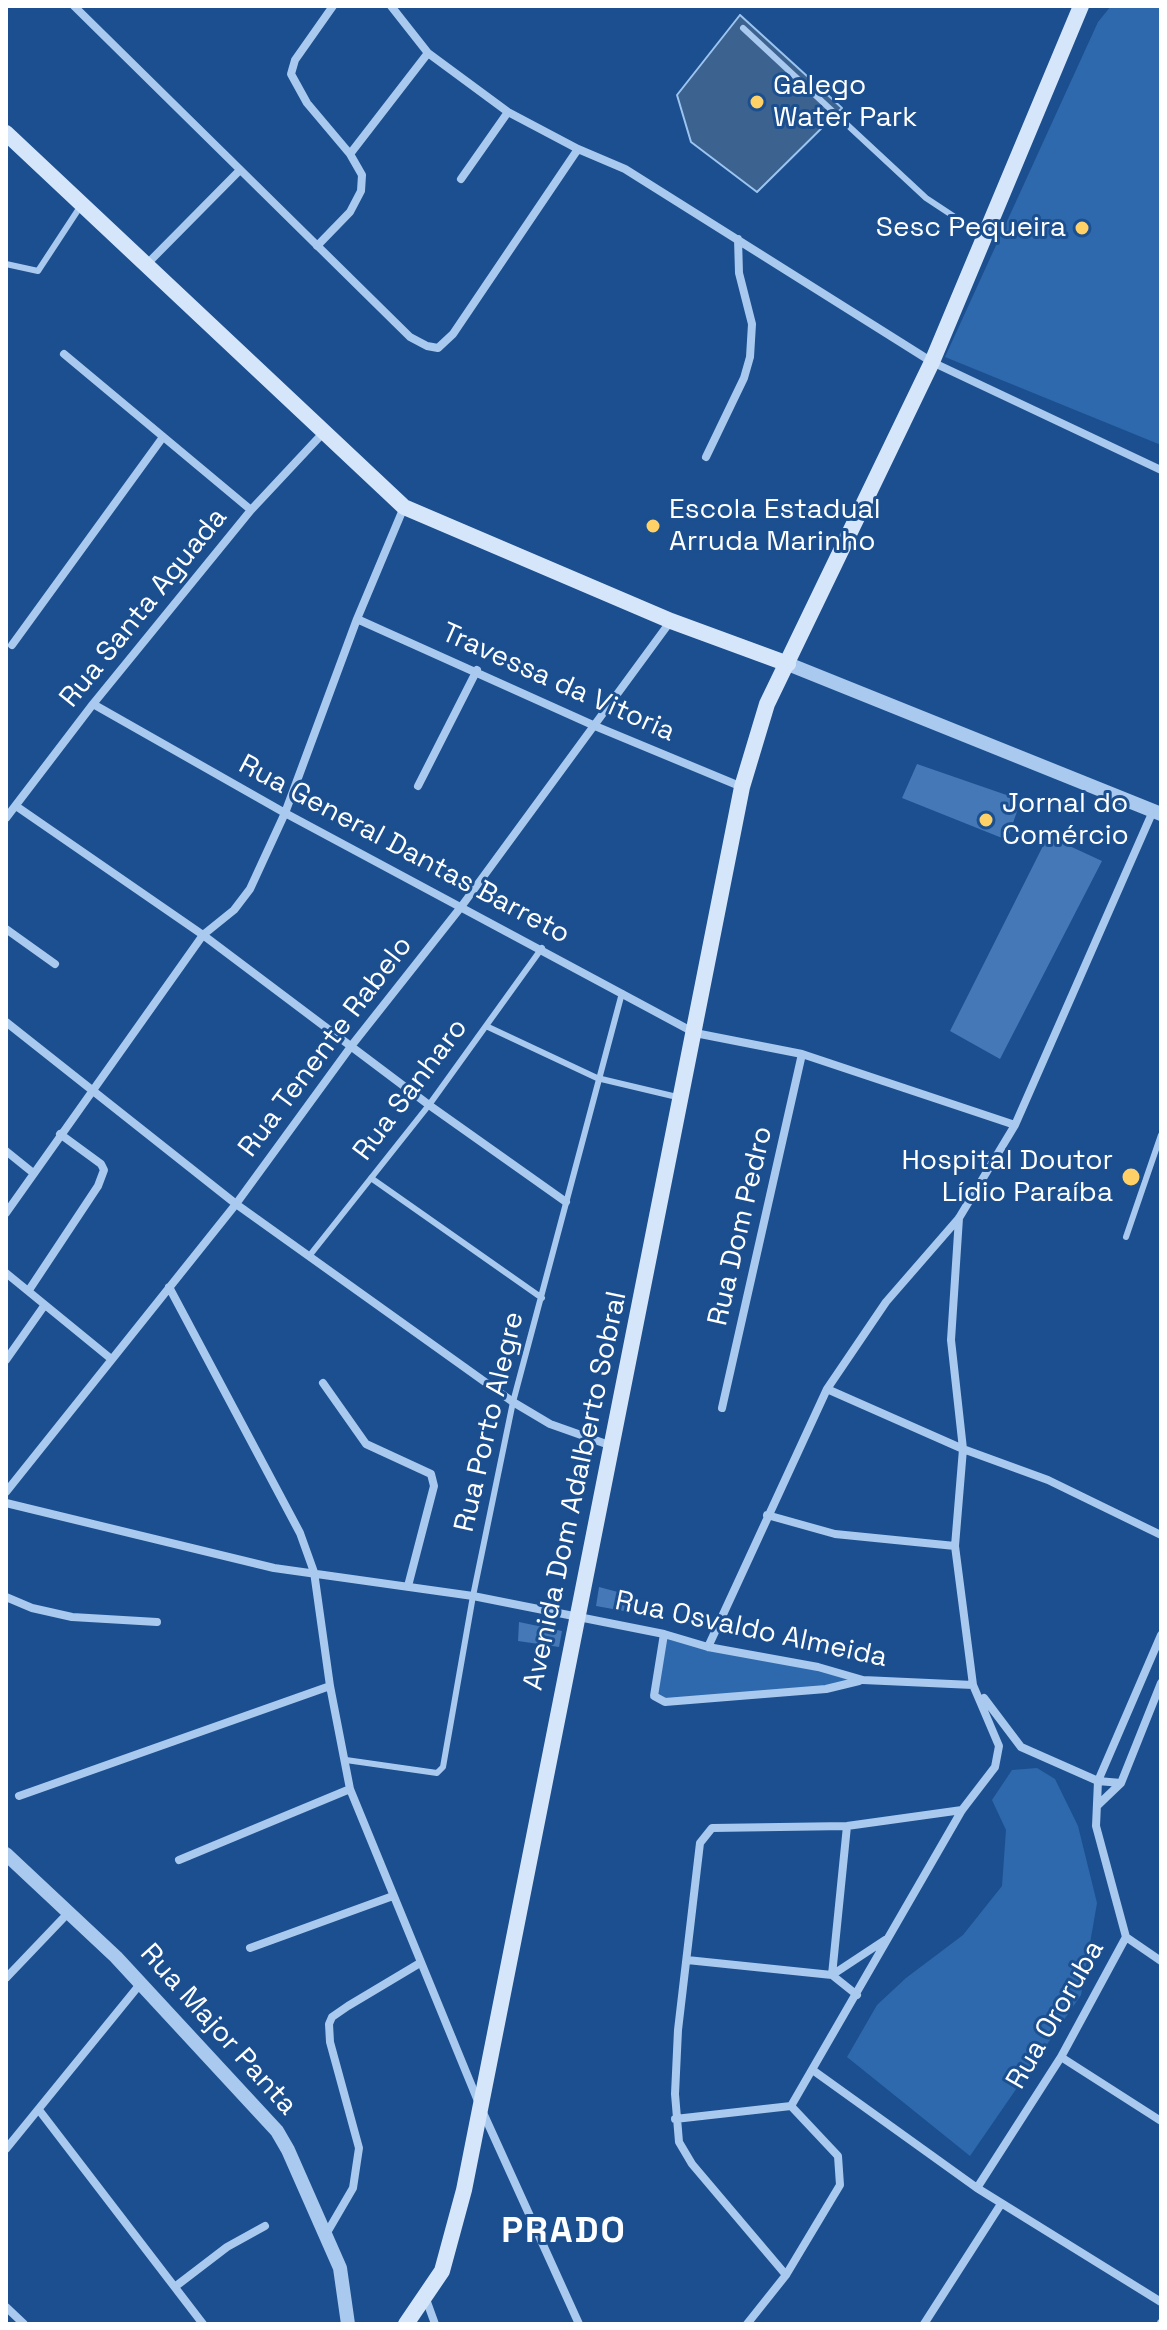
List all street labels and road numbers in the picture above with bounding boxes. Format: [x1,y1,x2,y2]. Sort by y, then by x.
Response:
street label: Rua Santa Aguada [53,502,235,714]
street label: Travessa da Vitoria [436,616,680,750]
street label: Rua General Dantas Barreto [233,748,575,952]
street label: Rua Tenente Rabelo [232,930,420,1164]
street label: Rua Sanharo [347,1012,475,1168]
street label: Rua Dom Pedro [702,1123,780,1329]
street label: Avenida Dom Adalberto Sobral [517,1288,635,1694]
street label: Rua Porto Alegre [448,1309,532,1535]
street label: Rua Osvaldo Almeida [612,1585,890,1675]
street label: Rua Ororuba [1000,1935,1112,2095]
street label: Rua Major Panta [132,1938,304,2122]

